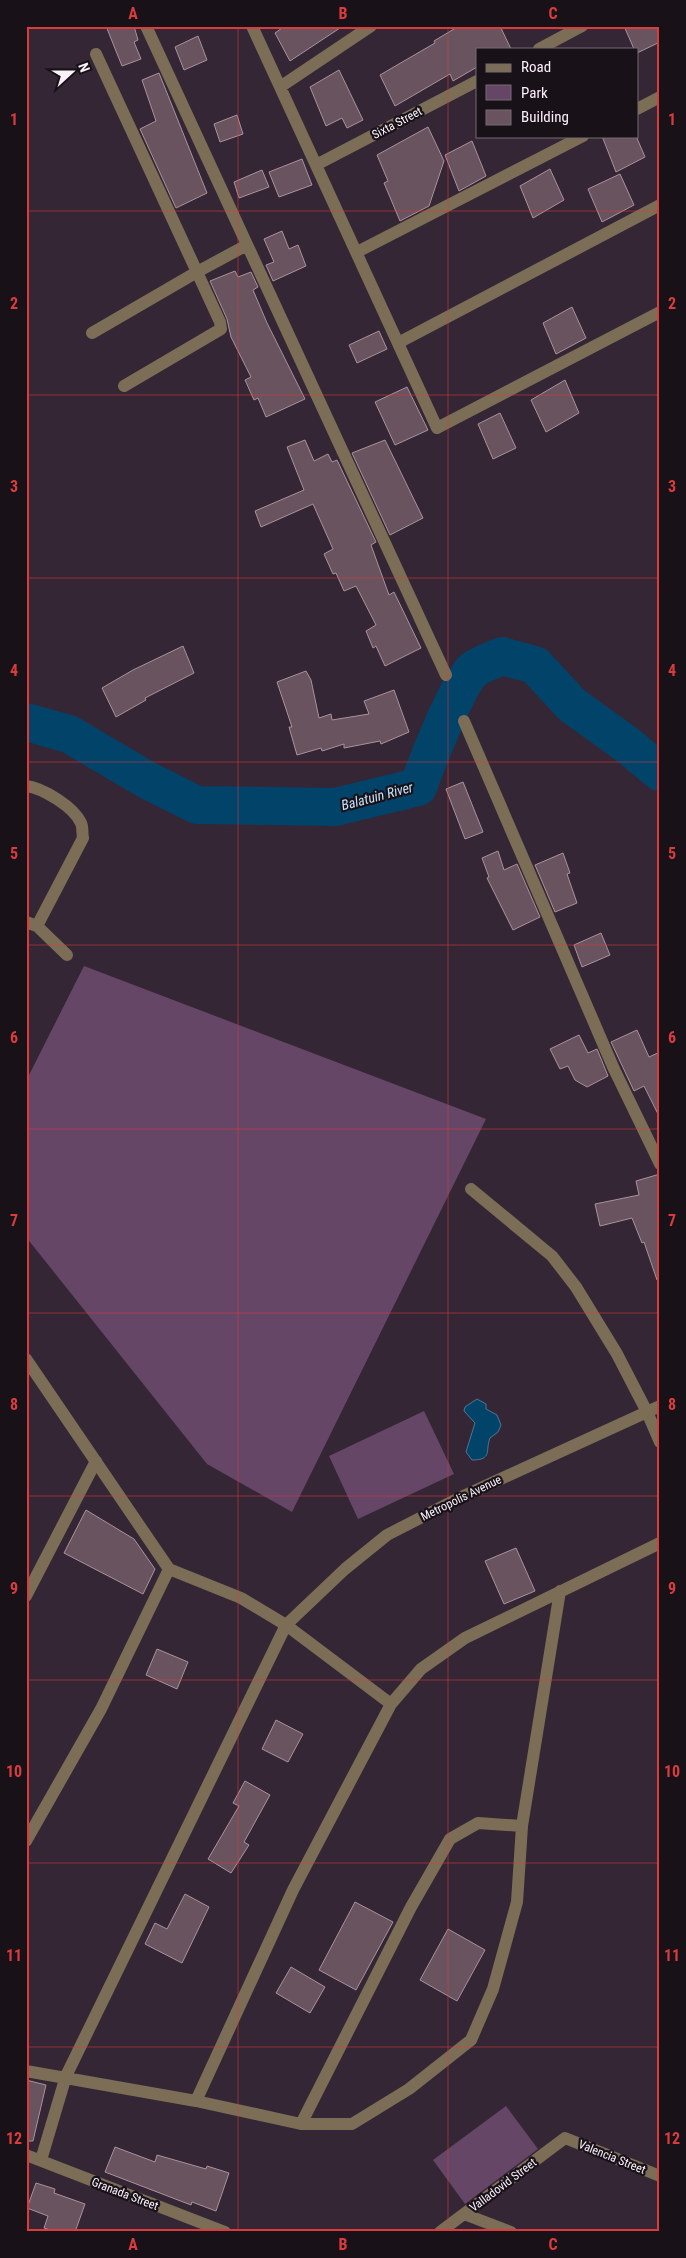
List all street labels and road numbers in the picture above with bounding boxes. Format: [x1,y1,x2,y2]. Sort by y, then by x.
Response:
street label: Sixta Street [370,104,425,142]
street label: Metropolis Avenue [418,1472,504,1524]
street label: Valencia Street [576,2137,648,2177]
street label: Valladovid Street [467,2155,540,2215]
street label: Granada Street [90,2175,161,2213]

